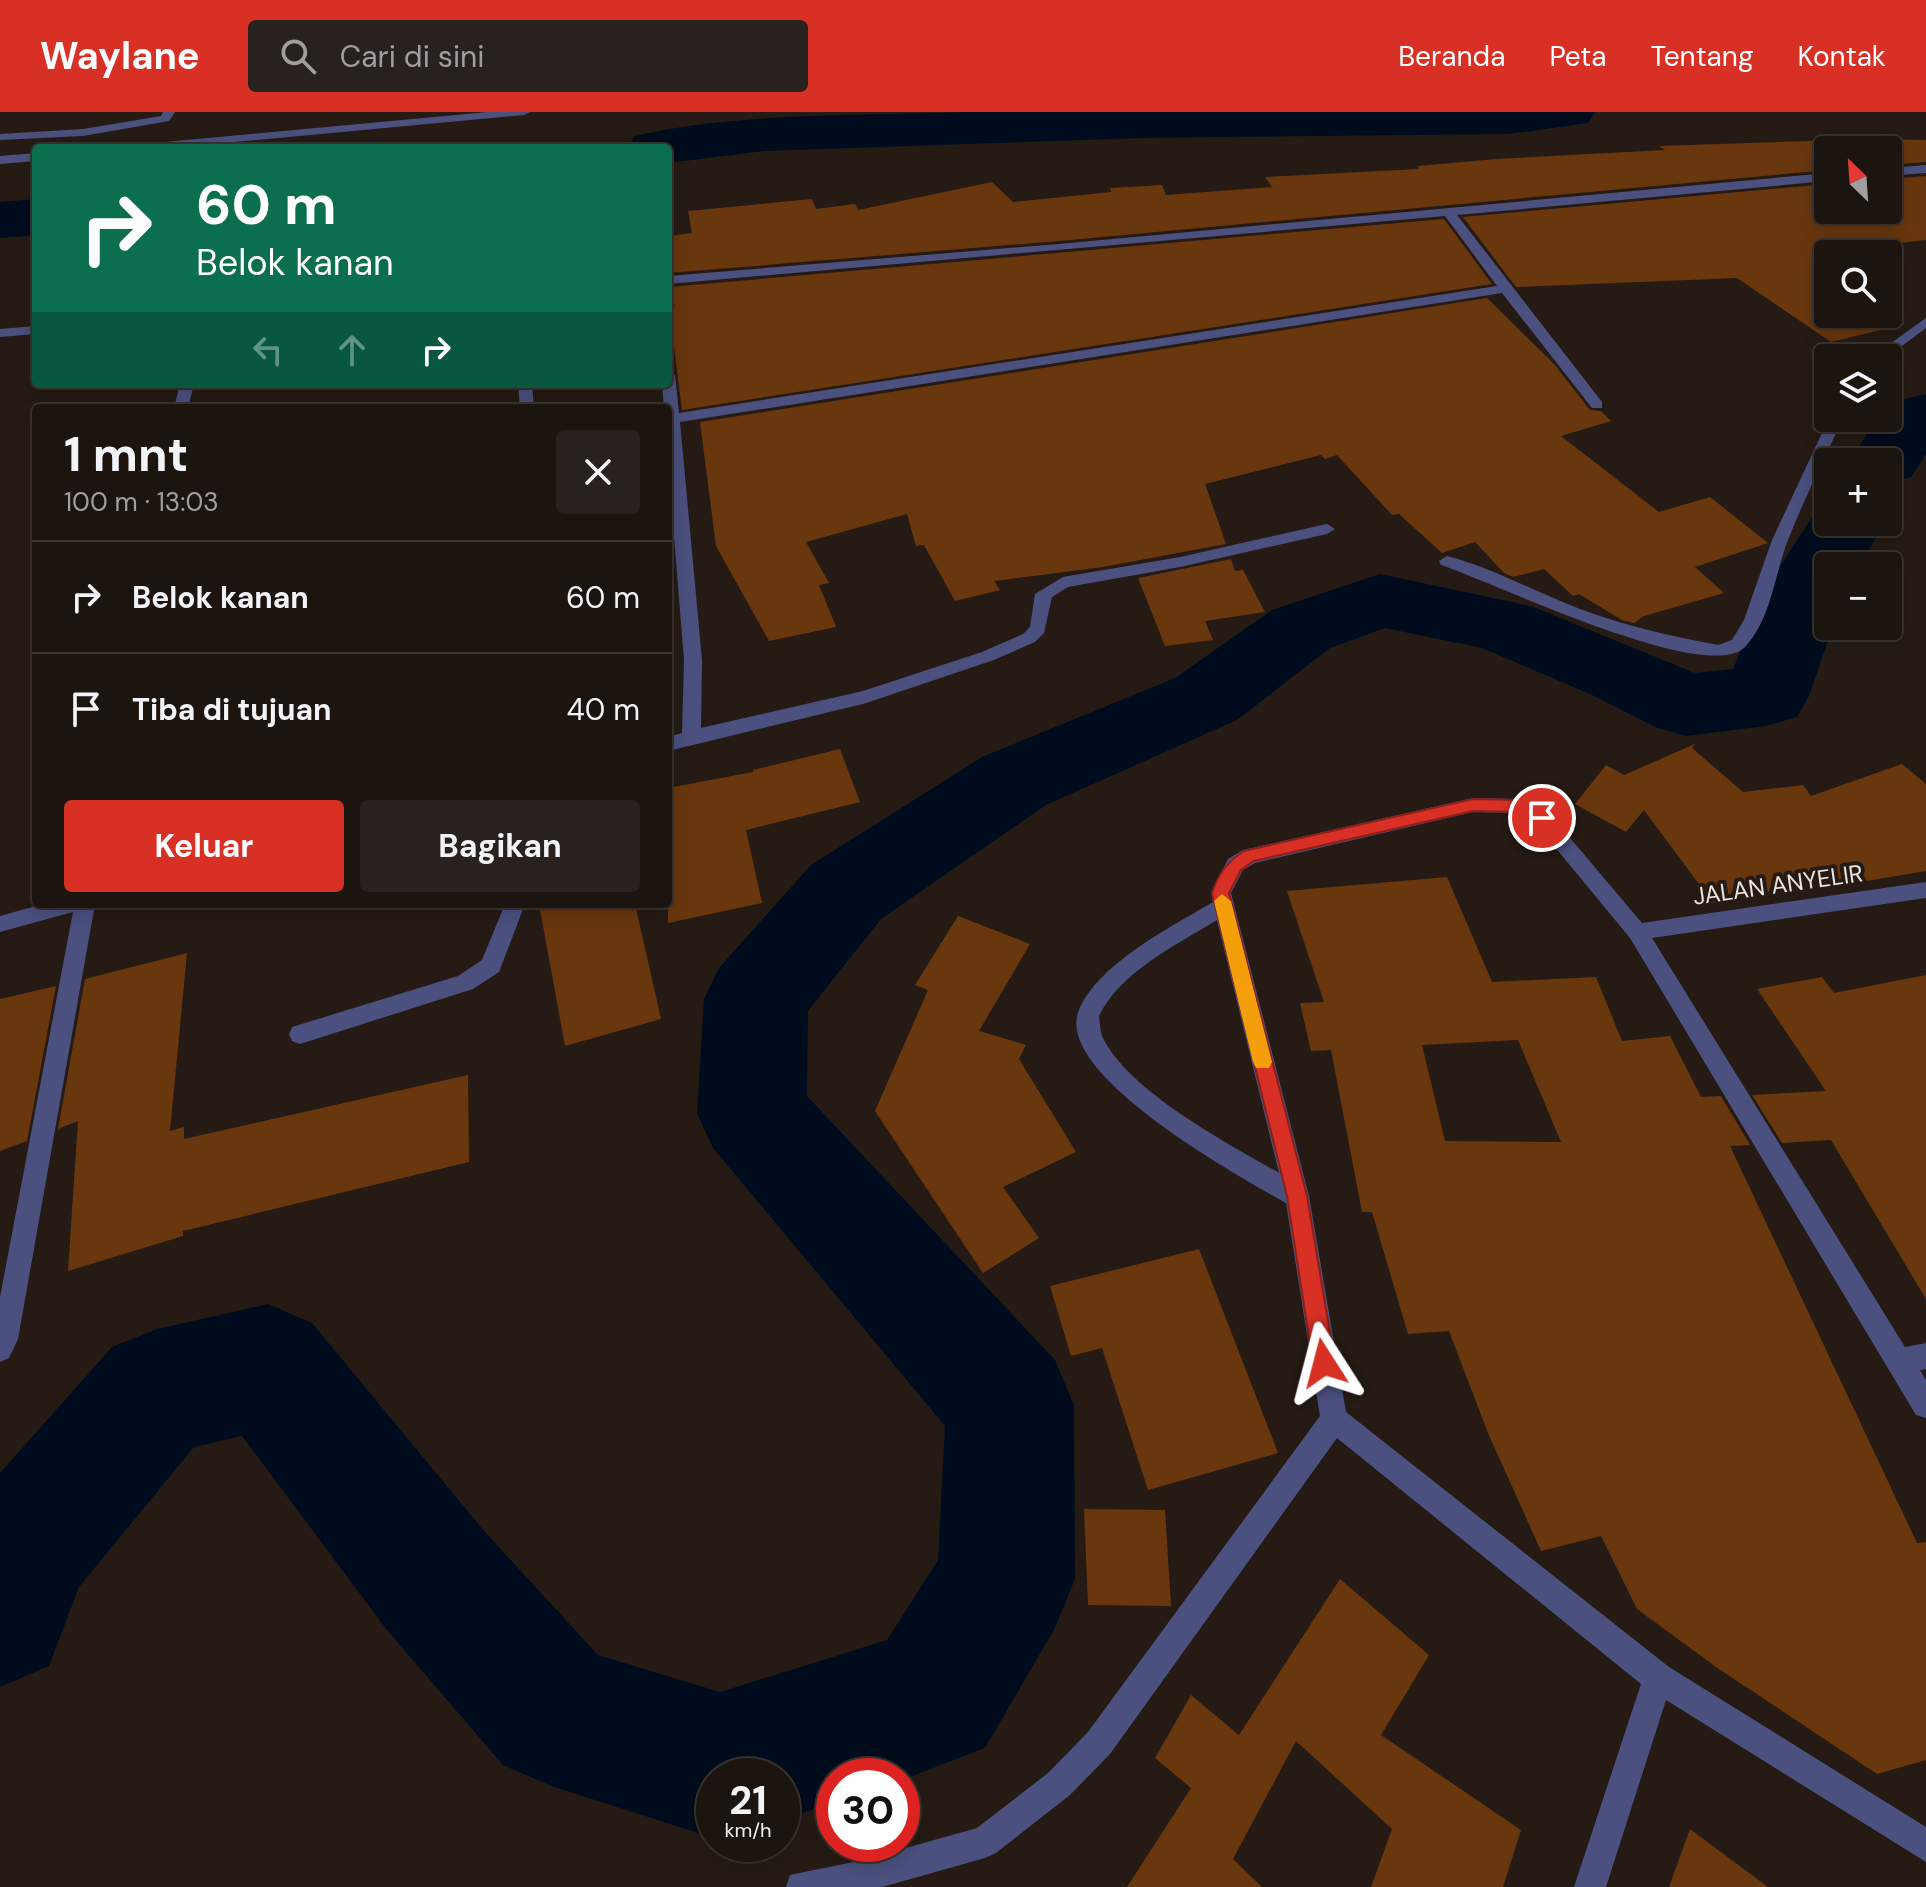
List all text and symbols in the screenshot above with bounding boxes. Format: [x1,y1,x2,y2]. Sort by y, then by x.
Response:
search box [248,20,808,92]
text: Waylane [40,31,200,81]
icon: search [276,34,320,78]
text: Cari di sini [340,37,485,76]
text: Beranda [1398,38,1505,75]
text: Peta [1549,38,1606,75]
text: Tentang [1650,38,1754,75]
text: Kontak [1798,38,1886,75]
north arrow [1814,136,1902,224]
map controls [1814,136,1902,640]
text: 60 m [196,168,337,241]
icon: right [64,176,168,280]
text: Belok kanan [196,239,394,286]
button: search [1814,240,1902,328]
icon: left [246,328,290,372]
icon: ahead [330,328,374,372]
icon: right [414,328,458,372]
button: layers [1814,344,1902,432]
text: 1 mnt [64,423,188,486]
button: close [556,430,640,514]
button: + [1814,448,1902,536]
text: 100 m · 13:03 [64,485,219,519]
button: − [1814,552,1902,640]
icon: right [64,575,108,619]
text: Belok kanan [132,578,309,617]
text: 60 m [566,578,640,617]
icon: arrive [64,687,108,731]
text: Tiba di tujuan [132,690,332,729]
text: 40 m [567,690,640,729]
pin [1508,784,1576,852]
icon: arrive [1520,796,1564,840]
button: Keluar [64,800,344,892]
button: Bagikan [360,800,640,892]
street label: JALAN ANYELIR [1691,857,1865,912]
position arrow [1282,1321,1366,1405]
speed limit sign: 30 [816,1758,920,1862]
text: 21 [729,1774,767,1826]
text: km/h [724,1817,772,1843]

